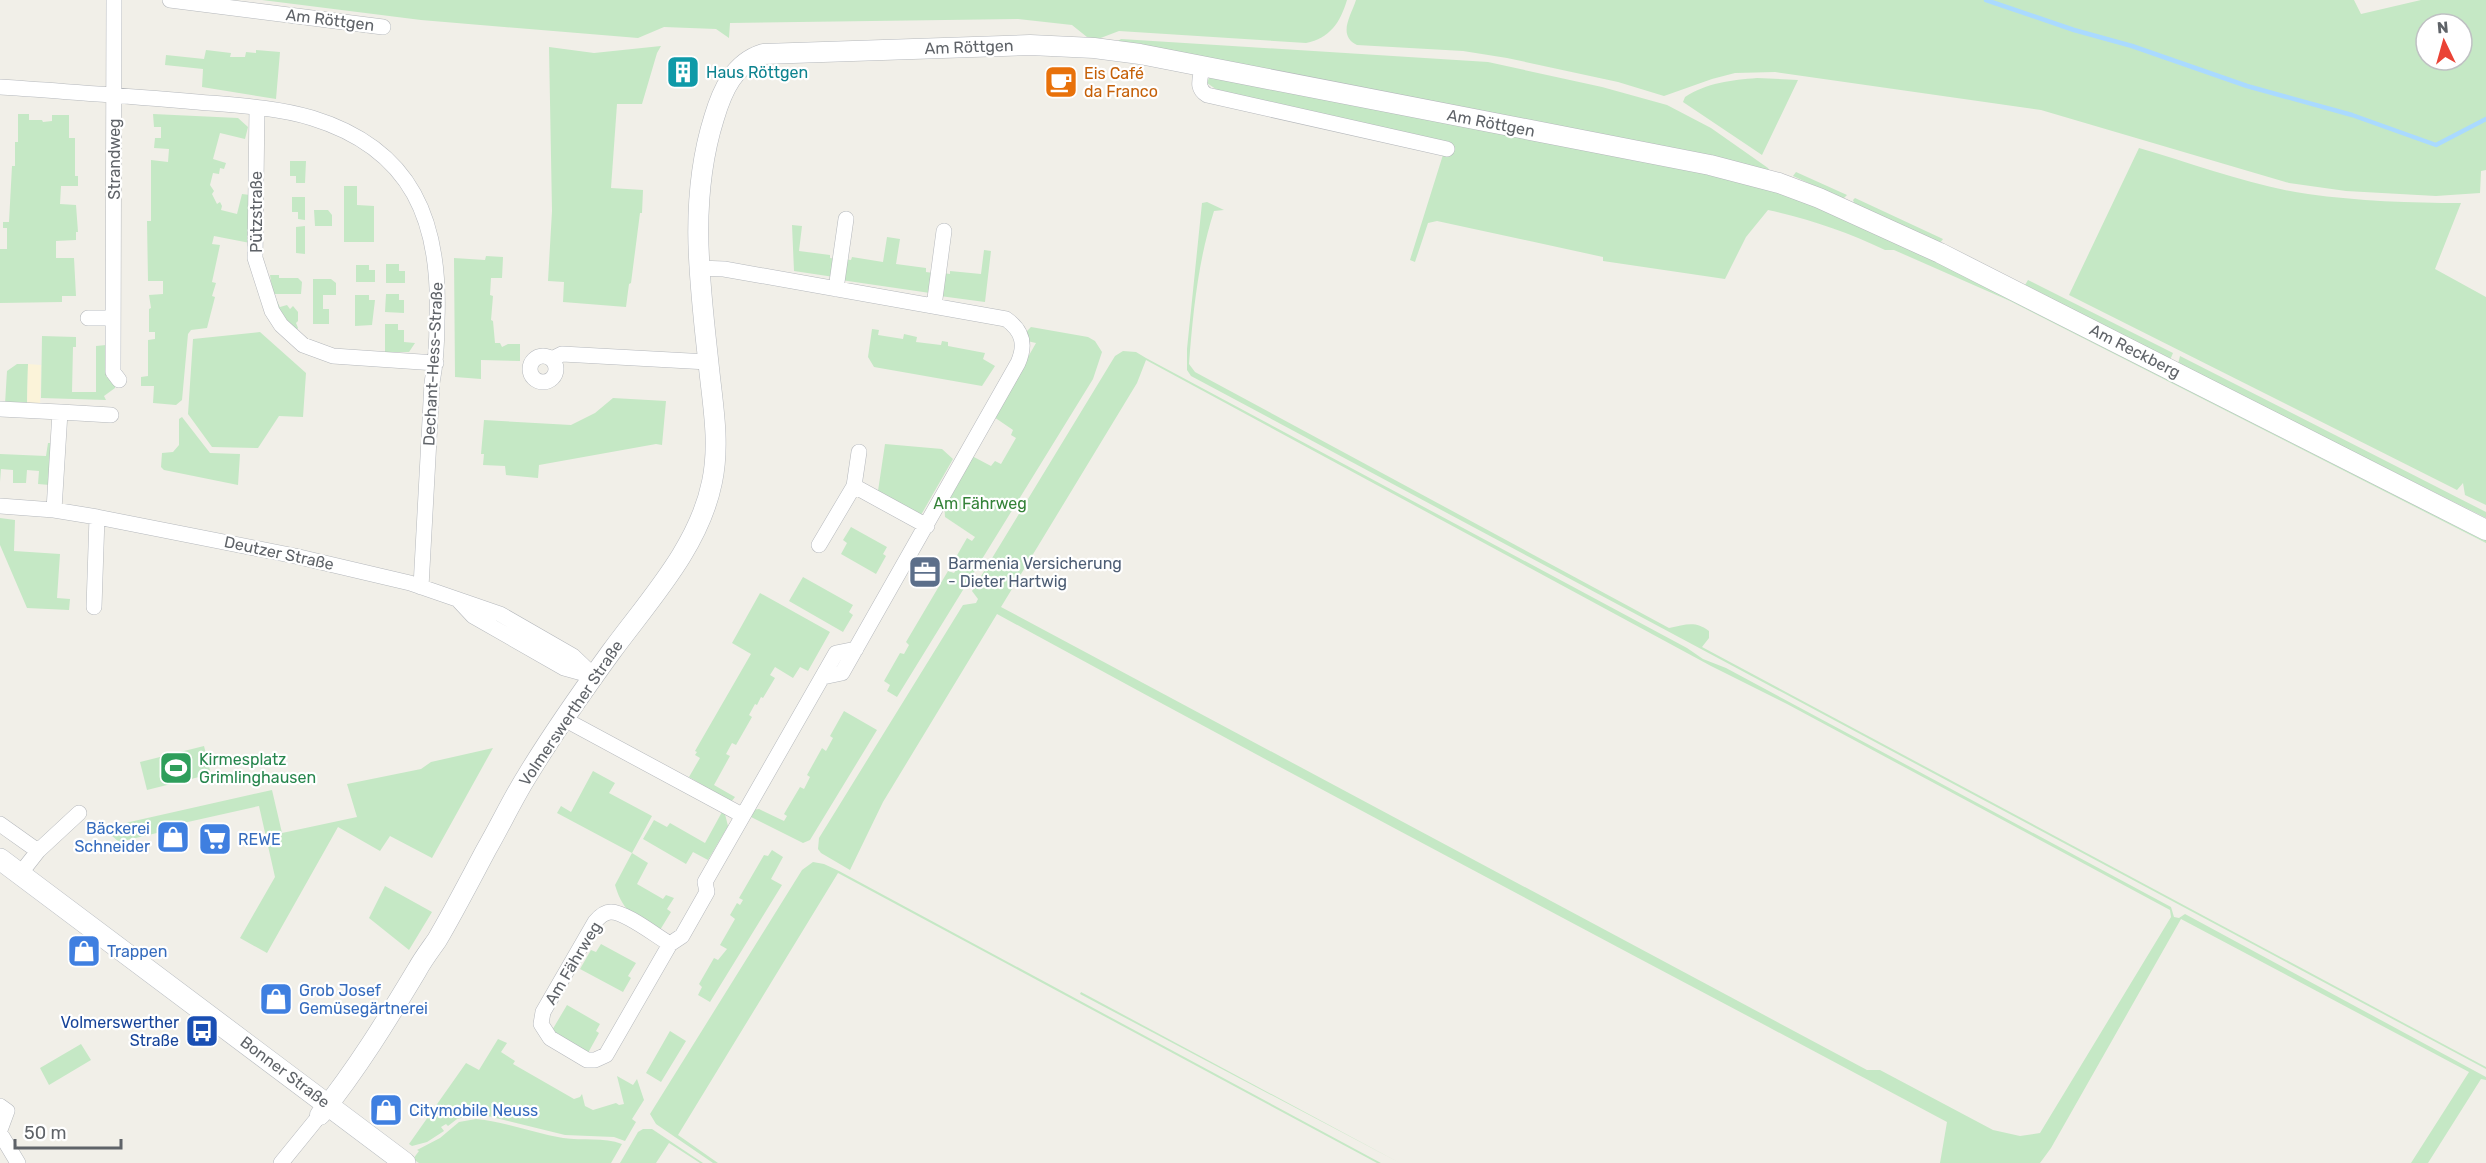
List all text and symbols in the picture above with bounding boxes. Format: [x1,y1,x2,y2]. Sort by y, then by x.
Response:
street label: Am Röttgen [285,5,375,35]
north arrow [2414,12,2474,72]
text: N [2436,18,2449,38]
street label: Am Röttgen [924,36,1014,58]
building icon: Haus Röttgen [665,54,701,90]
place label: Haus Röttgen [706,63,808,82]
cafe icon: Eis Café da Franco [1043,64,1079,100]
place label: Eis Café da Franco [1084,64,1158,101]
street label: Am Röttgen [1445,105,1537,141]
street label: Strandweg [105,118,124,200]
street label: Pützstraße [247,171,266,253]
street label: Dechant-Hess-Straße [419,282,447,446]
street label: Am Reckberg [2086,320,2184,382]
park label: Am Fährweg [933,494,1027,513]
street label: Deutzer Straße [222,532,336,574]
office icon: Barmenia Versicherung - Dieter Hartwig [907,554,943,590]
place label: Barmenia Versicherung - Dieter Hartwig [948,554,1122,591]
street label: Volmerswerther Straße [515,637,627,789]
sports icon: Kirmesplatz Grimlinghausen [158,750,194,786]
place label: Kirmesplatz Grimlinghausen [199,750,316,787]
place label: Bäckerei Schneider [74,819,150,856]
shop icon: Bäckerei Schneider [155,819,191,855]
supermarket icon: REWE [197,821,233,857]
place label: REWE [238,830,281,849]
street label: Am Fährweg [541,918,605,1008]
shop icon: Trappen [66,933,102,969]
place label: Trappen [107,942,167,961]
shop icon: Grob Josef Gemüsegärtnerei [258,981,294,1017]
place label: Grob Josef Gemüsegärtnerei [299,981,428,1018]
place label: Volmerswerther Straße [60,1013,179,1050]
bus stop icon: Volmerswerther Straße [184,1013,220,1049]
street label: Bonner Straße [236,1032,334,1112]
shop icon: Citymobile Neuss [368,1092,404,1128]
place label: Citymobile Neuss [409,1101,538,1120]
scale bar [15,1112,122,1150]
text: 50 m [24,1122,67,1144]

